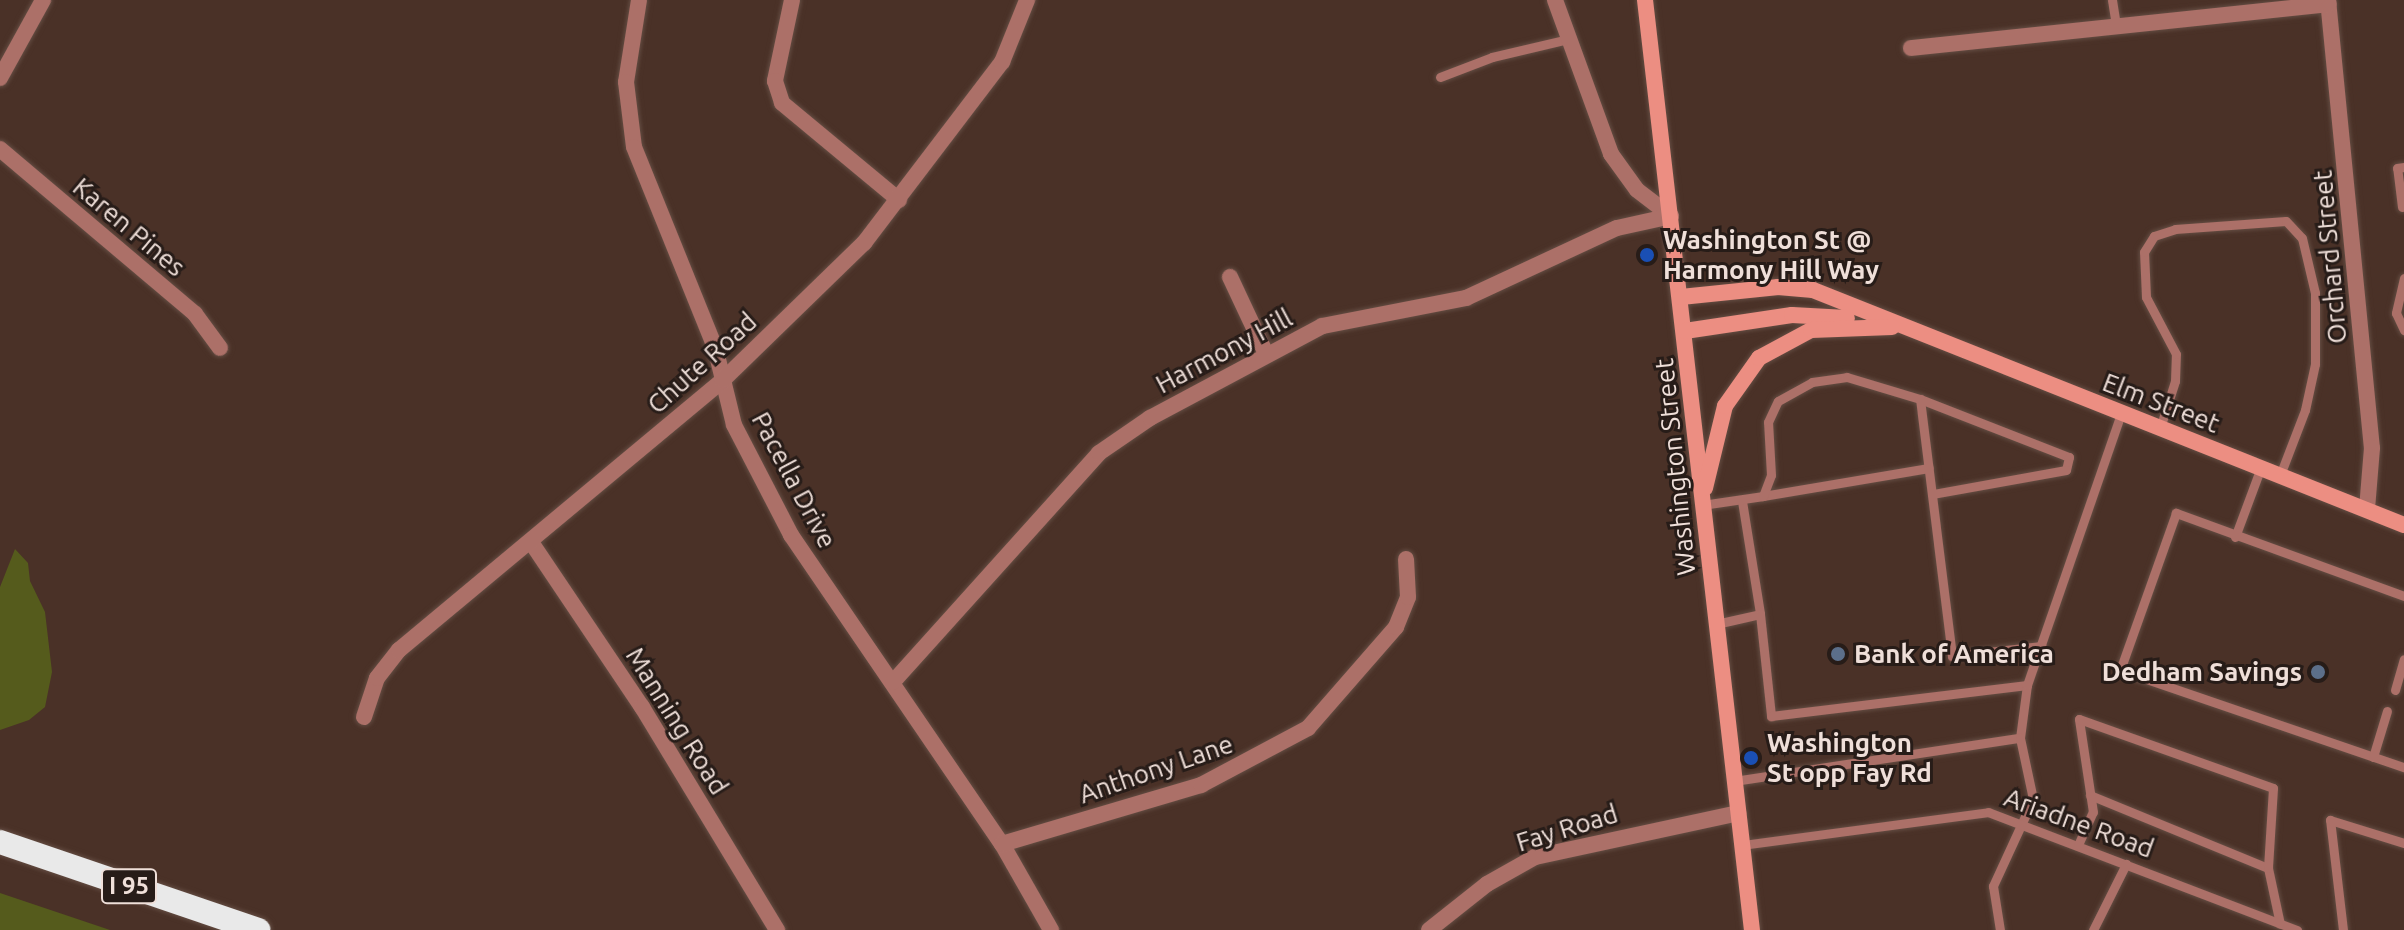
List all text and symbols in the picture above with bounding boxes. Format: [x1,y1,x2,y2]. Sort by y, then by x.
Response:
street label: Orchard Street [2307,169,2353,345]
street label: Karen Pines [67,171,191,283]
place label: Washington St @ Harmony Hill Way [1663,224,1879,286]
marker: Washington St @ Harmony Hill Way [1638,246,1656,264]
street label: Harmony Hill [1150,302,1298,400]
street label: Chute Road [641,306,763,420]
street label: Washington Street [1648,357,1702,577]
street label: Elm Street [2098,367,2224,439]
street label: Pacella Drive [745,407,843,553]
place label: Bank of America [1854,638,2054,670]
street label: Manning Road [619,642,735,800]
marker: Bank of America [1829,645,1847,663]
place label: Dedham Savings [2102,656,2302,688]
marker: Dedham Savings [2309,663,2327,681]
place label: Washington St opp Fay Rd [1767,727,1932,788]
street label: Anthony Lane [1075,728,1237,810]
marker: Washington St opp Fay Rd [1742,749,1760,767]
street label: Ariadne Road [2000,782,2158,864]
street label: Fay Road [1512,798,1622,858]
road number: I 95 [101,866,157,906]

